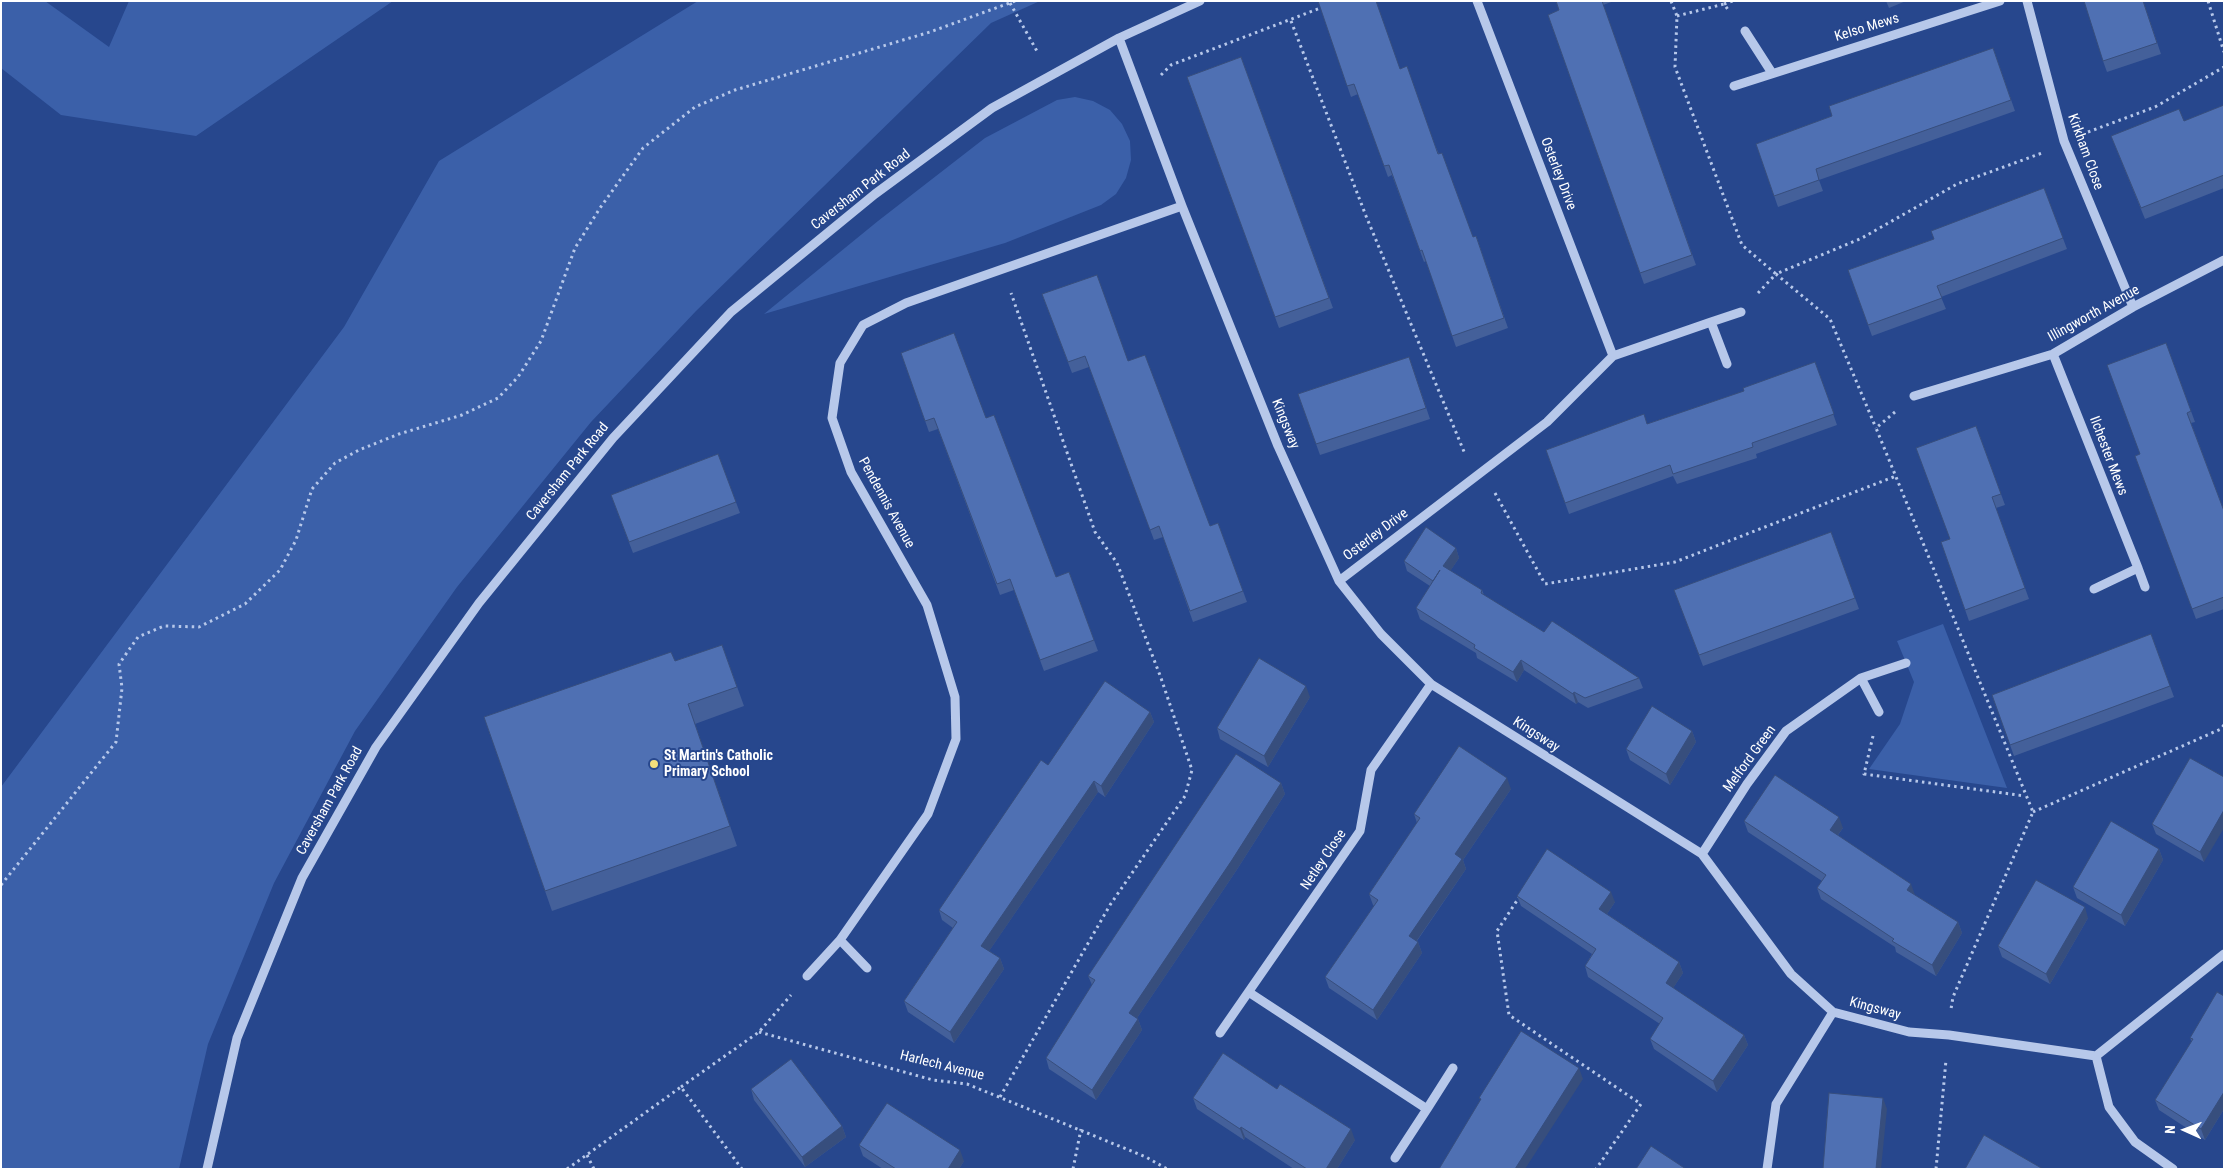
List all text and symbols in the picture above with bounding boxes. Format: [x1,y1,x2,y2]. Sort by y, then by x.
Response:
street label: Kelso Mews [1833,10,1901,46]
street label: Kirkham Close [2063,112,2107,192]
street label: Osterley Drive [1536,135,1580,213]
street label: Caversham Park Road [808,146,914,234]
street label: Illingworth Avenue [2045,282,2143,346]
street label: Kingsway [1267,397,1303,451]
street label: Ilchester Mews [2085,414,2131,498]
street label: Caversham Park Road [523,420,613,524]
street label: Pendennis Avenue [854,455,918,551]
street label: Osterley Drive [1340,505,1412,565]
street label: Kingsway [1509,714,1563,756]
street label: Melford Green [1720,722,1780,796]
street label: Caversham Park Road [293,744,367,858]
place label: St Martin's Catholic Primary School [664,748,773,780]
marker: St Martin's Catholic Primary School [648,758,660,770]
street label: Netley Close [1298,827,1350,893]
street label: Kingsway [1847,994,1903,1024]
street label: Harlech Avenue [898,1047,986,1085]
north arrow [2160,1105,2210,1155]
text: N [2162,1125,2178,1134]

